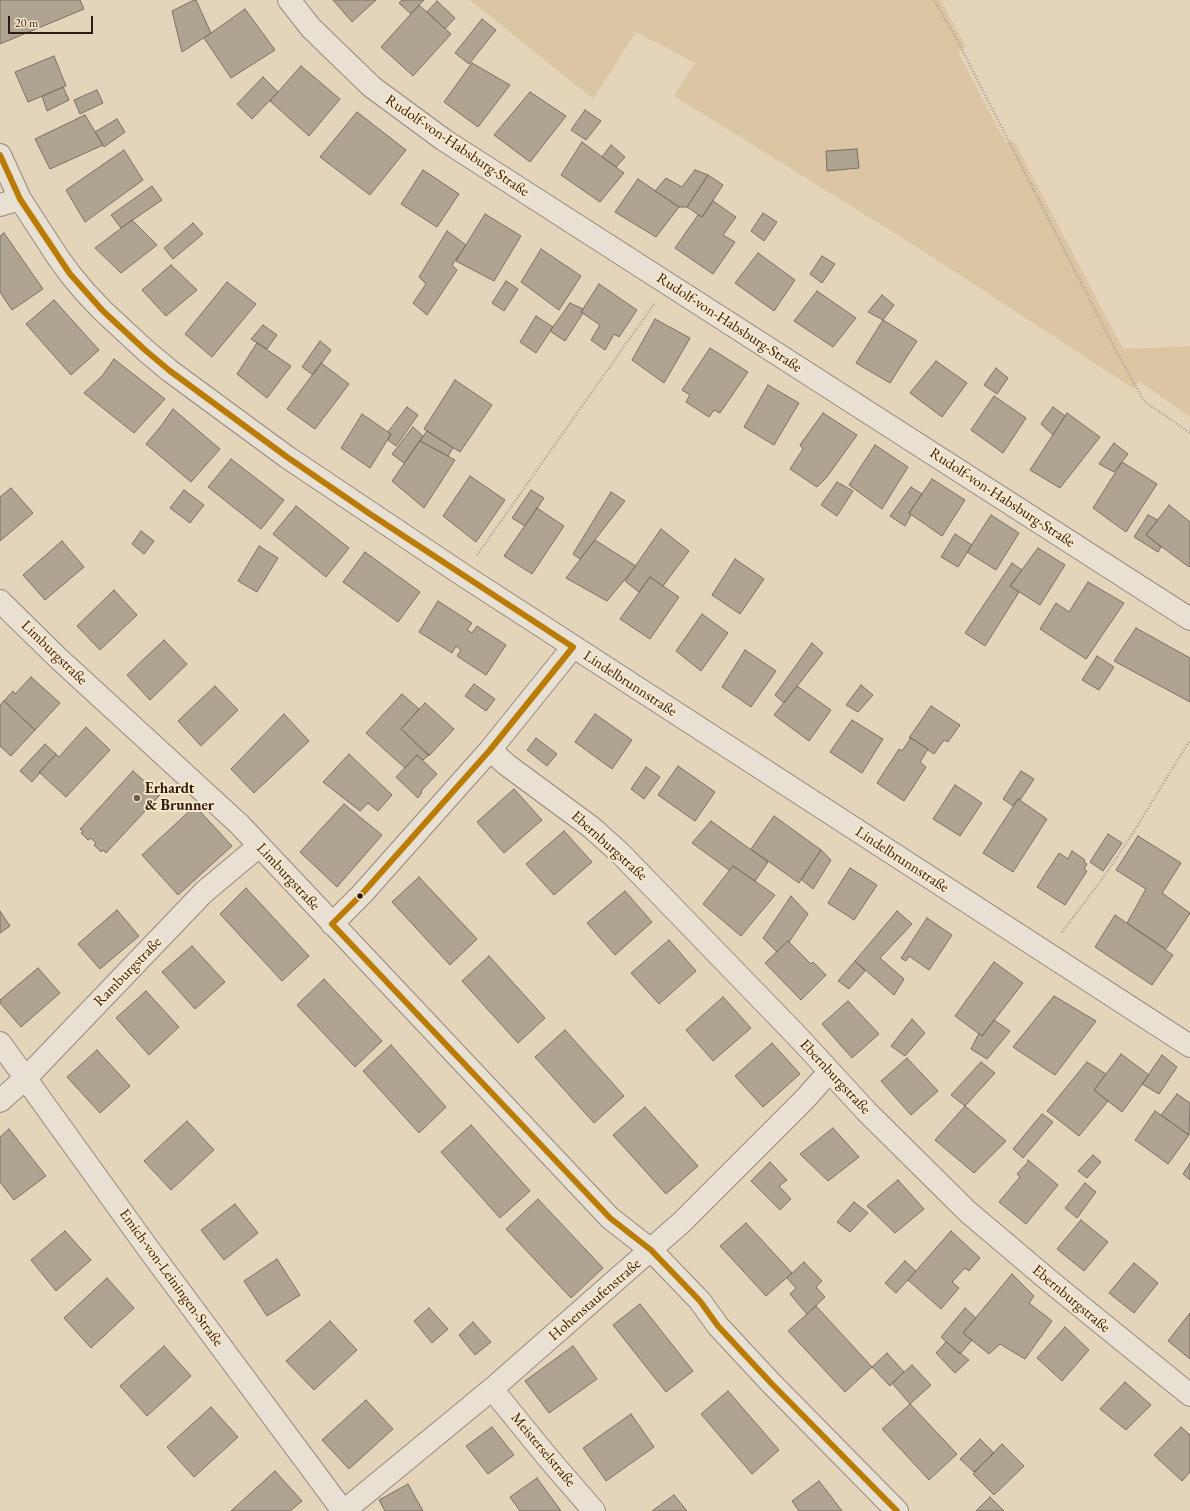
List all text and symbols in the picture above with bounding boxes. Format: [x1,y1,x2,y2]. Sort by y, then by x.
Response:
scale bar [10,8,95,34]
text: 20 m [15,15,38,31]
street label: Rudolf-von-Habsburg-Straße [382,91,532,201]
street label: Rudolf-von-Habsburg-Straße [653,269,805,377]
street label: Rudolf-von-Habsburg-Straße [926,444,1078,552]
street label: Limburgstraße [17,617,91,689]
street label: Lindelbrunnstraße [580,647,680,721]
place label: Erhardt & Brunner [145,780,214,815]
marker: Erhardt & Brunner [132,793,142,803]
street label: Ebernburgstraße [567,807,651,885]
street label: Lindelbrunnstraße [852,823,952,897]
street label: Limburgstraße [252,840,324,914]
unlabelled marker [355,891,365,901]
street label: Ramburgstraße [90,934,166,1010]
street label: Ebernburgstraße [796,1036,874,1118]
street label: Emich-von-Leiningen-Straße [115,1206,227,1350]
street label: Hohenstaufenstraße [545,1255,645,1345]
street label: Ebernburgstraße [1028,1261,1114,1337]
street label: Meisterselstraße [507,1409,579,1491]

